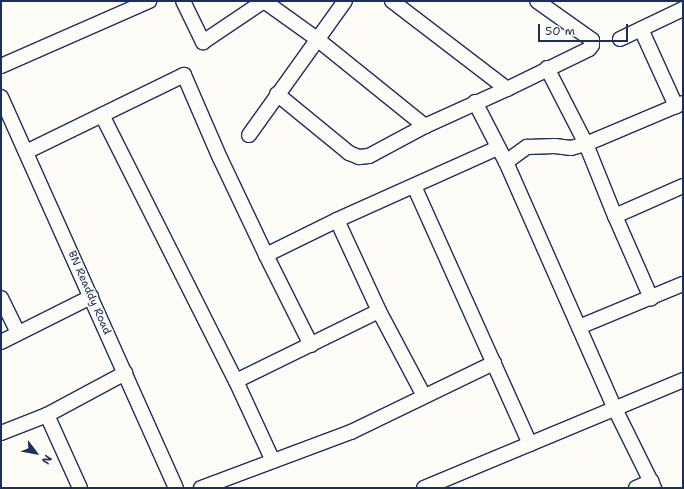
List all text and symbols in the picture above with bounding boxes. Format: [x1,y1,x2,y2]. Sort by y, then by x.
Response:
scale bar [540,16,630,42]
text: 50 m [545,23,575,39]
street label: BN Readdy Road [65,249,113,337]
north arrow [16,433,56,473]
text: N [38,452,55,467]

